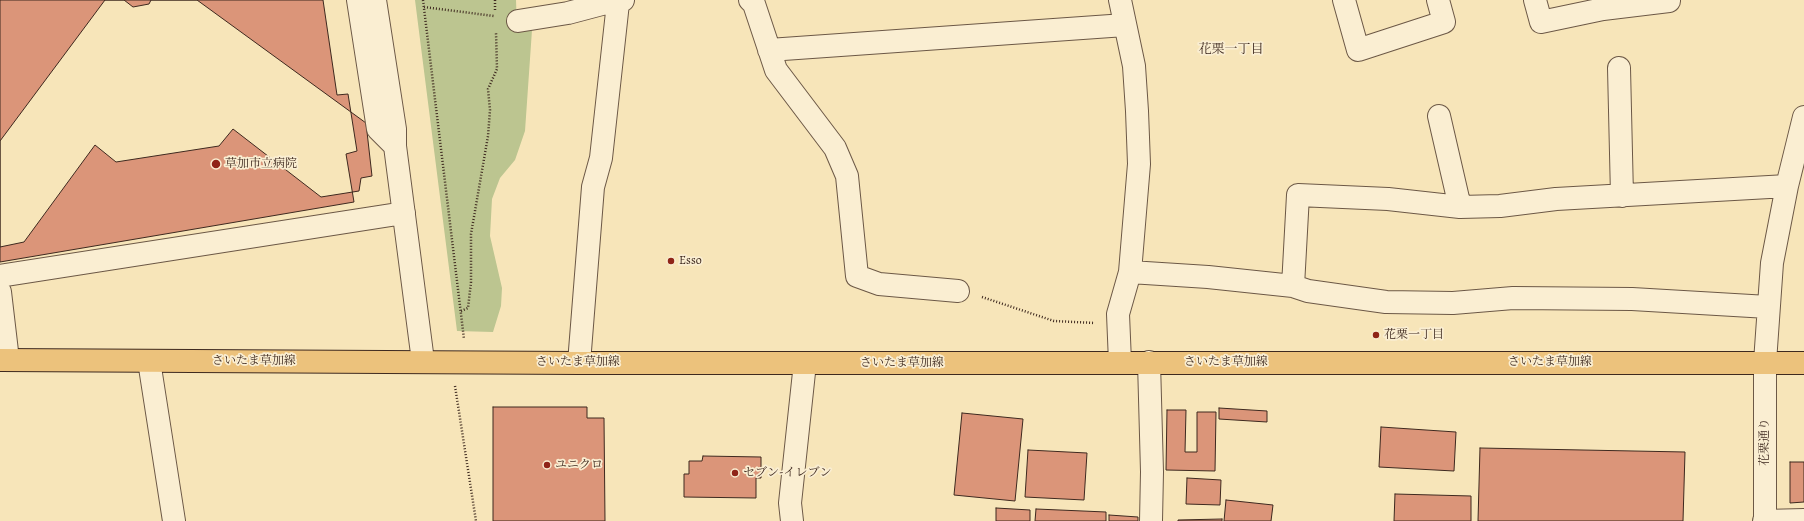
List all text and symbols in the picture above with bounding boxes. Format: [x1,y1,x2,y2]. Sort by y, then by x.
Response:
district label: 花栗一丁目 [1199,42,1263,58]
place label: 草加市立病院 [225,157,297,171]
marker: 草加市立病院 [210,158,222,170]
place label: Esso [679,254,702,268]
marker: Esso [666,256,676,266]
place label: 花栗一丁目 [1384,328,1444,342]
marker: 花栗一丁目 [1371,330,1381,340]
street label: さいたま草加線 [212,354,296,368]
street label: さいたま草加線 [536,355,620,369]
street label: さいたま草加線 [1184,355,1268,369]
street label: さいたま草加線 [1508,355,1592,369]
street label: さいたま草加線 [860,356,944,370]
street label: 花栗通り [1758,418,1772,466]
place label: ユニクロ [555,458,603,472]
marker: ユニクロ [542,460,552,470]
place label: セブン-イレブン [743,466,832,480]
marker: セブン-イレブン [730,468,740,478]

